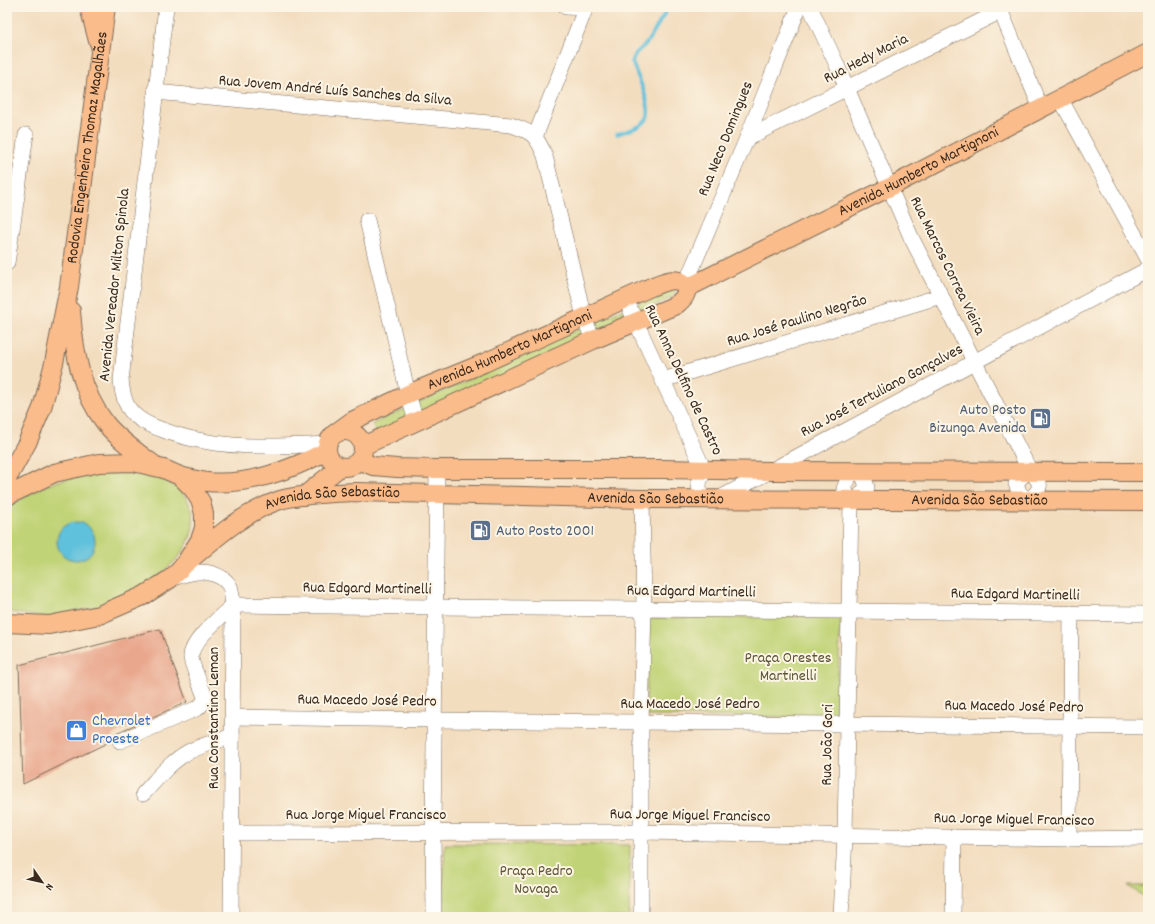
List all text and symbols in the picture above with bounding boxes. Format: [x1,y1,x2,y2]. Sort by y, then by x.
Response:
street label: Rua Hedy Maria [820,28,913,90]
street label: Rodovia Engenheiro Thomaz Magalhães [61,30,114,265]
street label: Rua Jovem André Luís Sanches da Silva [218,69,453,113]
street label: Rua Neco Domingues [692,78,760,200]
street label: Avenida Humberto Martignoni [834,121,1003,223]
street label: Avenida Vereador Milton Spinola [93,187,137,383]
street label: Rua Marcos Correa Vieira [903,193,991,340]
street label: Rua José Paulino Negrão [724,289,870,353]
street label: Rua Anna Delfino de Castro [638,301,728,459]
street label: Avenida Humberto Martignoni [424,304,596,396]
street label: Rua José Tertuliano Gonçalves [796,338,968,444]
place label: Auto Posto Bizunga Avenida [929,399,1026,440]
fuel station icon: Auto Posto Bizunga Avenida [1028,406,1054,432]
street label: Avenida São Sebastião [261,480,400,516]
street label: Avenida São Sebastião [587,486,724,511]
street label: Avenida São Sebastião [911,489,1048,512]
fuel station icon: Auto Posto 2001 [468,518,494,544]
place label: Auto Posto 2001 [496,520,594,543]
street label: Rua Edgard Martinelli [302,576,432,602]
street label: Rua Edgard Martinelli [626,579,756,605]
street label: Rua Edgard Martinelli [950,582,1080,608]
street label: Rua Constantino Leman [203,647,226,789]
park label: Praça Orestes Martinelli [745,647,832,688]
street label: Rua Macedo José Pedro [297,688,437,714]
street label: Rua Macedo José Pedro [620,693,760,716]
street label: Rua Macedo José Pedro [944,694,1084,720]
street label: Rua João Gori [816,704,840,786]
place label: Chevrolet Proeste [92,710,151,751]
shop icon: Chevrolet Proeste [64,717,90,743]
street label: Rua Jorge Miguel Francisco [609,803,771,829]
street label: Rua Jorge Miguel Francisco [286,804,446,827]
street label: Rua Jorge Miguel Francisco [933,807,1095,833]
park label: Praça Pedro Novaga [499,860,573,901]
north arrow [22,862,62,902]
text: N [40,880,57,894]

